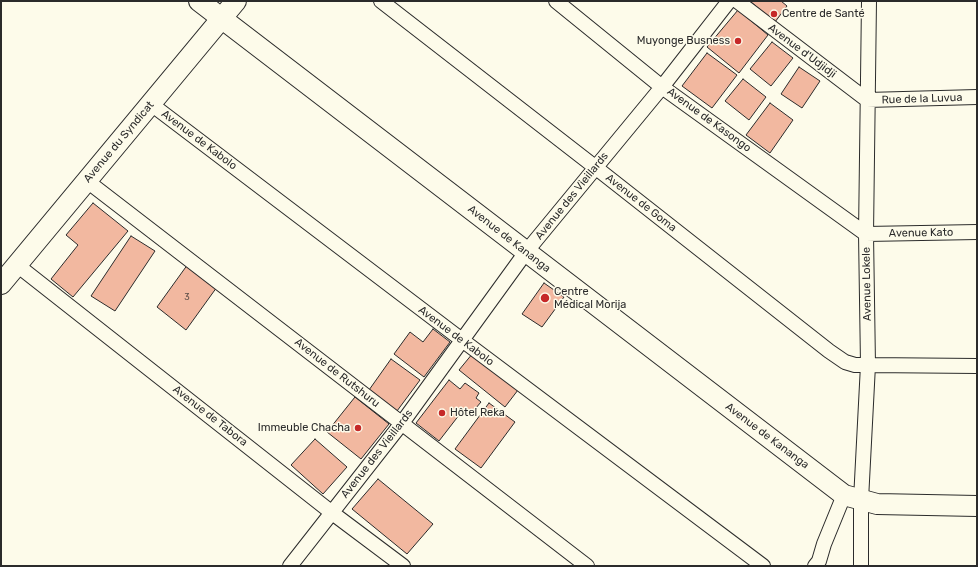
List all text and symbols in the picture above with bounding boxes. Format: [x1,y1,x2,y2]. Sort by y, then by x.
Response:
place label: Centre de Santé [782,7,865,21]
marker: Centre de Santé [769,9,779,19]
street label: Avenue d'Udjidji [765,21,839,81]
place label: Muyonge Busness [637,34,730,48]
marker: Muyonge Busness [733,36,743,46]
street label: Avenue de Kasongo [664,85,754,155]
street label: Rue de la Luvua [881,91,963,107]
street label: Avenue du Syndicat [81,99,157,185]
street label: Avenue de Kabolo [159,107,239,173]
street label: Avenue des Vieillards [533,150,611,242]
street label: Avenue de Goma [603,171,679,235]
street label: Avenue de Kananga [465,203,553,275]
street label: Avenue Kato [889,226,953,240]
street label: Avenue Lokele [860,247,874,321]
place label: Centre Médical Morija [554,285,626,311]
house number: 3 [184,292,190,302]
marker: Centre Médical Morija [539,292,551,304]
street label: Avenue de Kabolo [416,303,496,369]
street label: Avenue de Rutshuru [292,336,382,410]
street label: Avenue de Tabora [170,383,250,449]
street label: Avenue de Kananga [723,400,811,472]
place label: Hôtel Reka [450,406,505,420]
street label: Avenue des Vieillards [338,407,416,501]
marker: Hôtel Reka [437,408,447,418]
place label: Immeuble Chacha [258,421,350,435]
marker: Immeuble Chacha [353,423,363,433]

